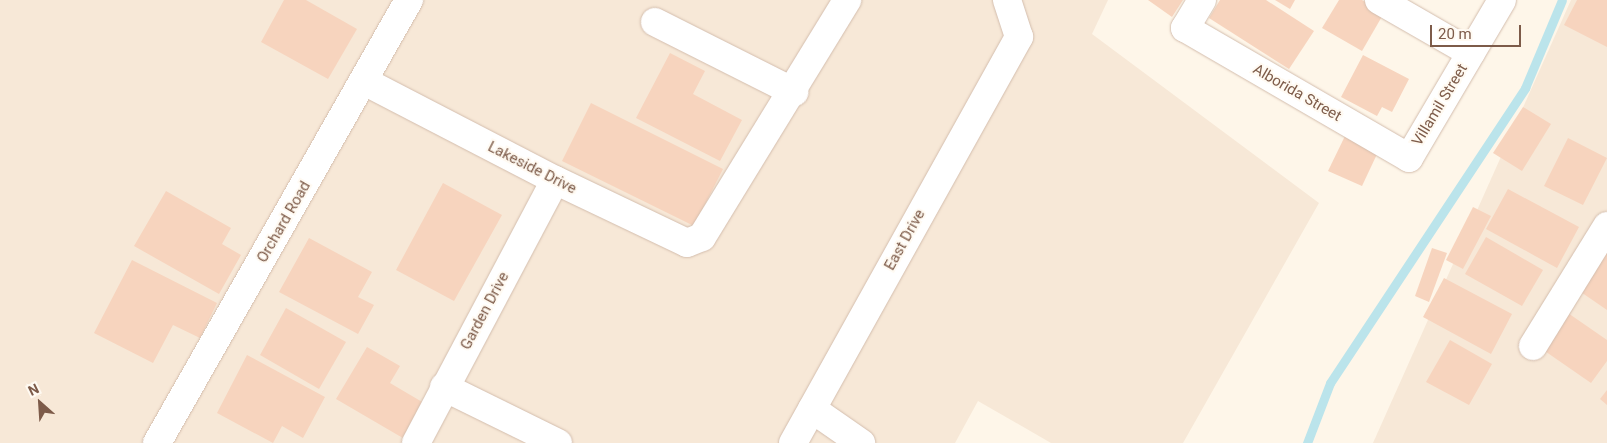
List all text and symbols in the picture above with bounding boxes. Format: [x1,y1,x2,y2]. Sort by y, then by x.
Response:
scale bar [1432,15,1523,47]
text: 20 m [1438,25,1472,43]
street label: Alborida Street [1250,60,1344,126]
street label: Villamil Street [1408,61,1472,149]
street label: Lakeside Drive [485,138,579,198]
street label: Orchard Road [253,178,315,266]
street label: East Drive [881,206,929,274]
street label: Garden Drive [457,269,513,353]
north arrow [15,378,65,428]
text: N [25,380,41,399]

